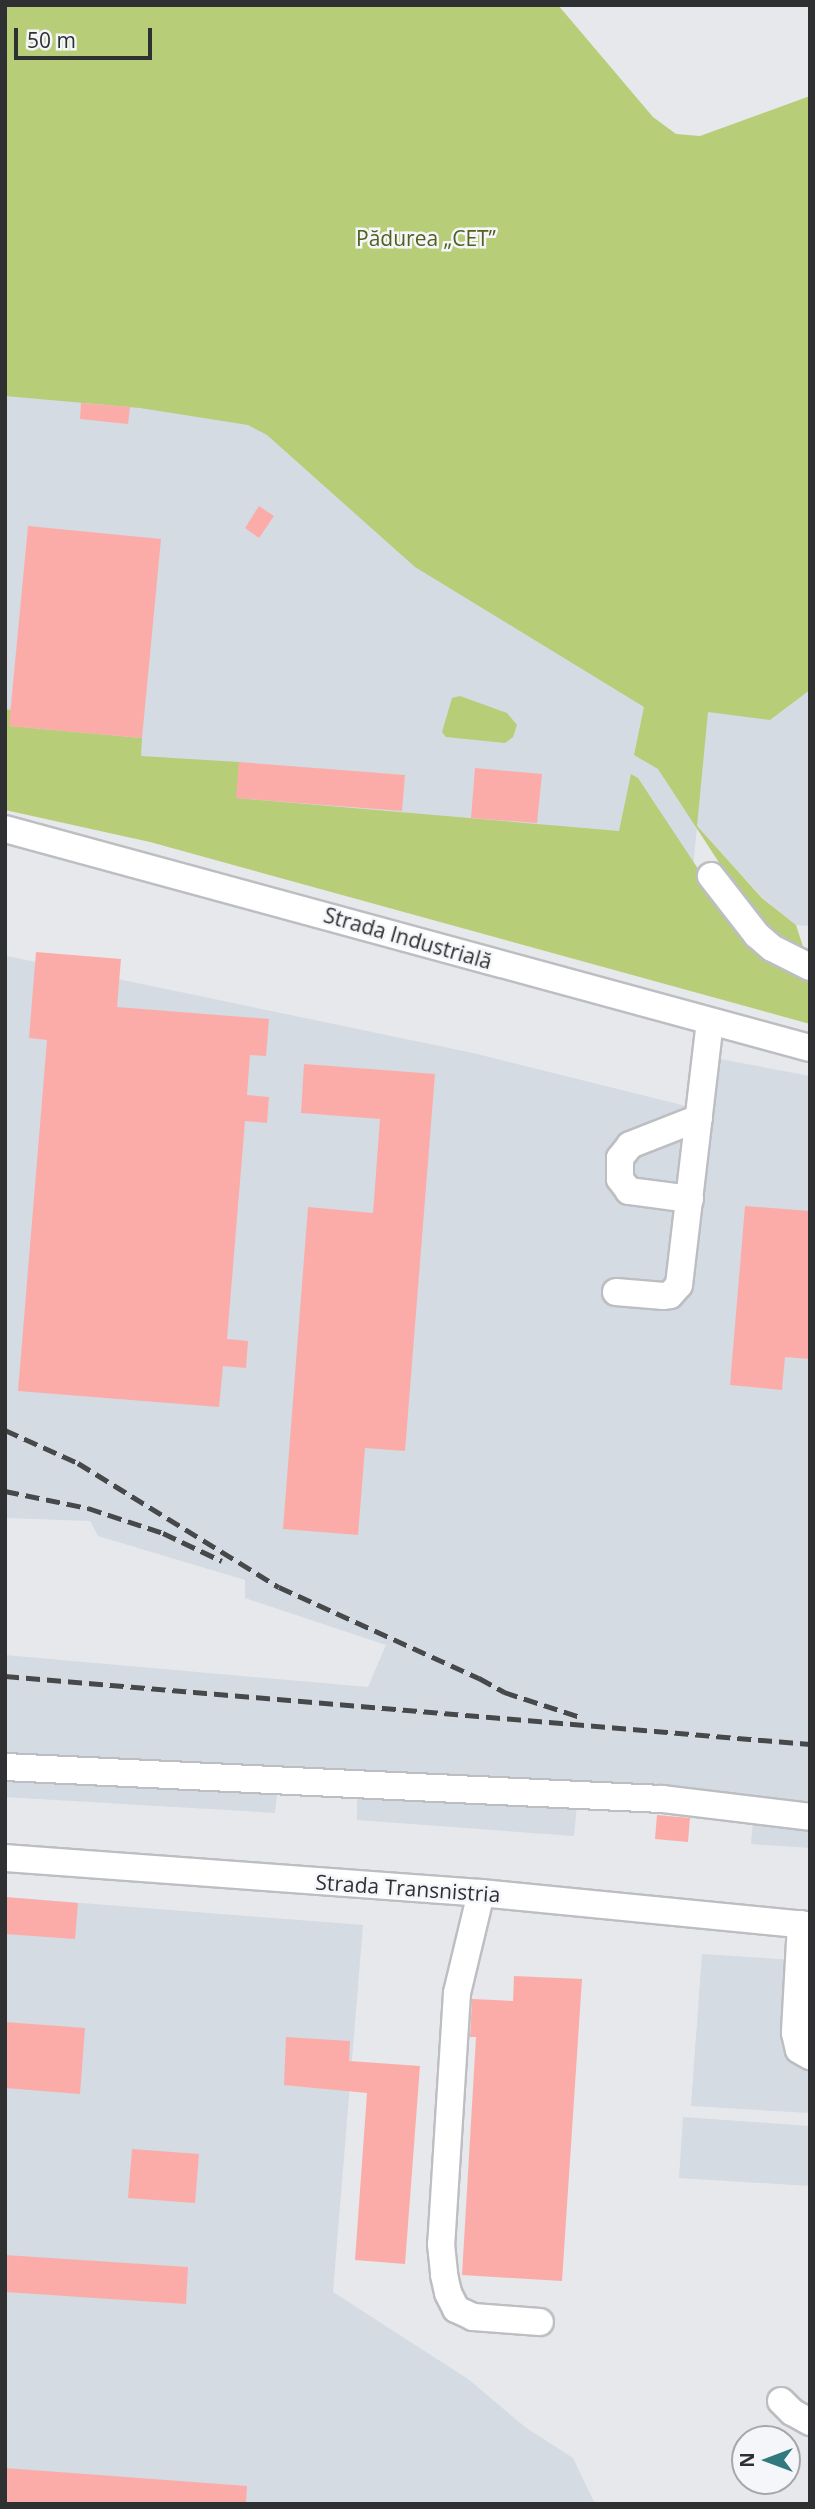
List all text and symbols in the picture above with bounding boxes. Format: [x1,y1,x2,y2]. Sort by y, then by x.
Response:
scale bar [18,14,156,58]
text: 50 m [27,26,76,54]
park label: Pădurea „CET” [356,225,496,251]
street label: Strada Industrială [321,902,495,974]
street label: Strada Transnistria [315,1869,501,1907]
north arrow [731,2425,801,2495]
text: N [734,2452,760,2468]

